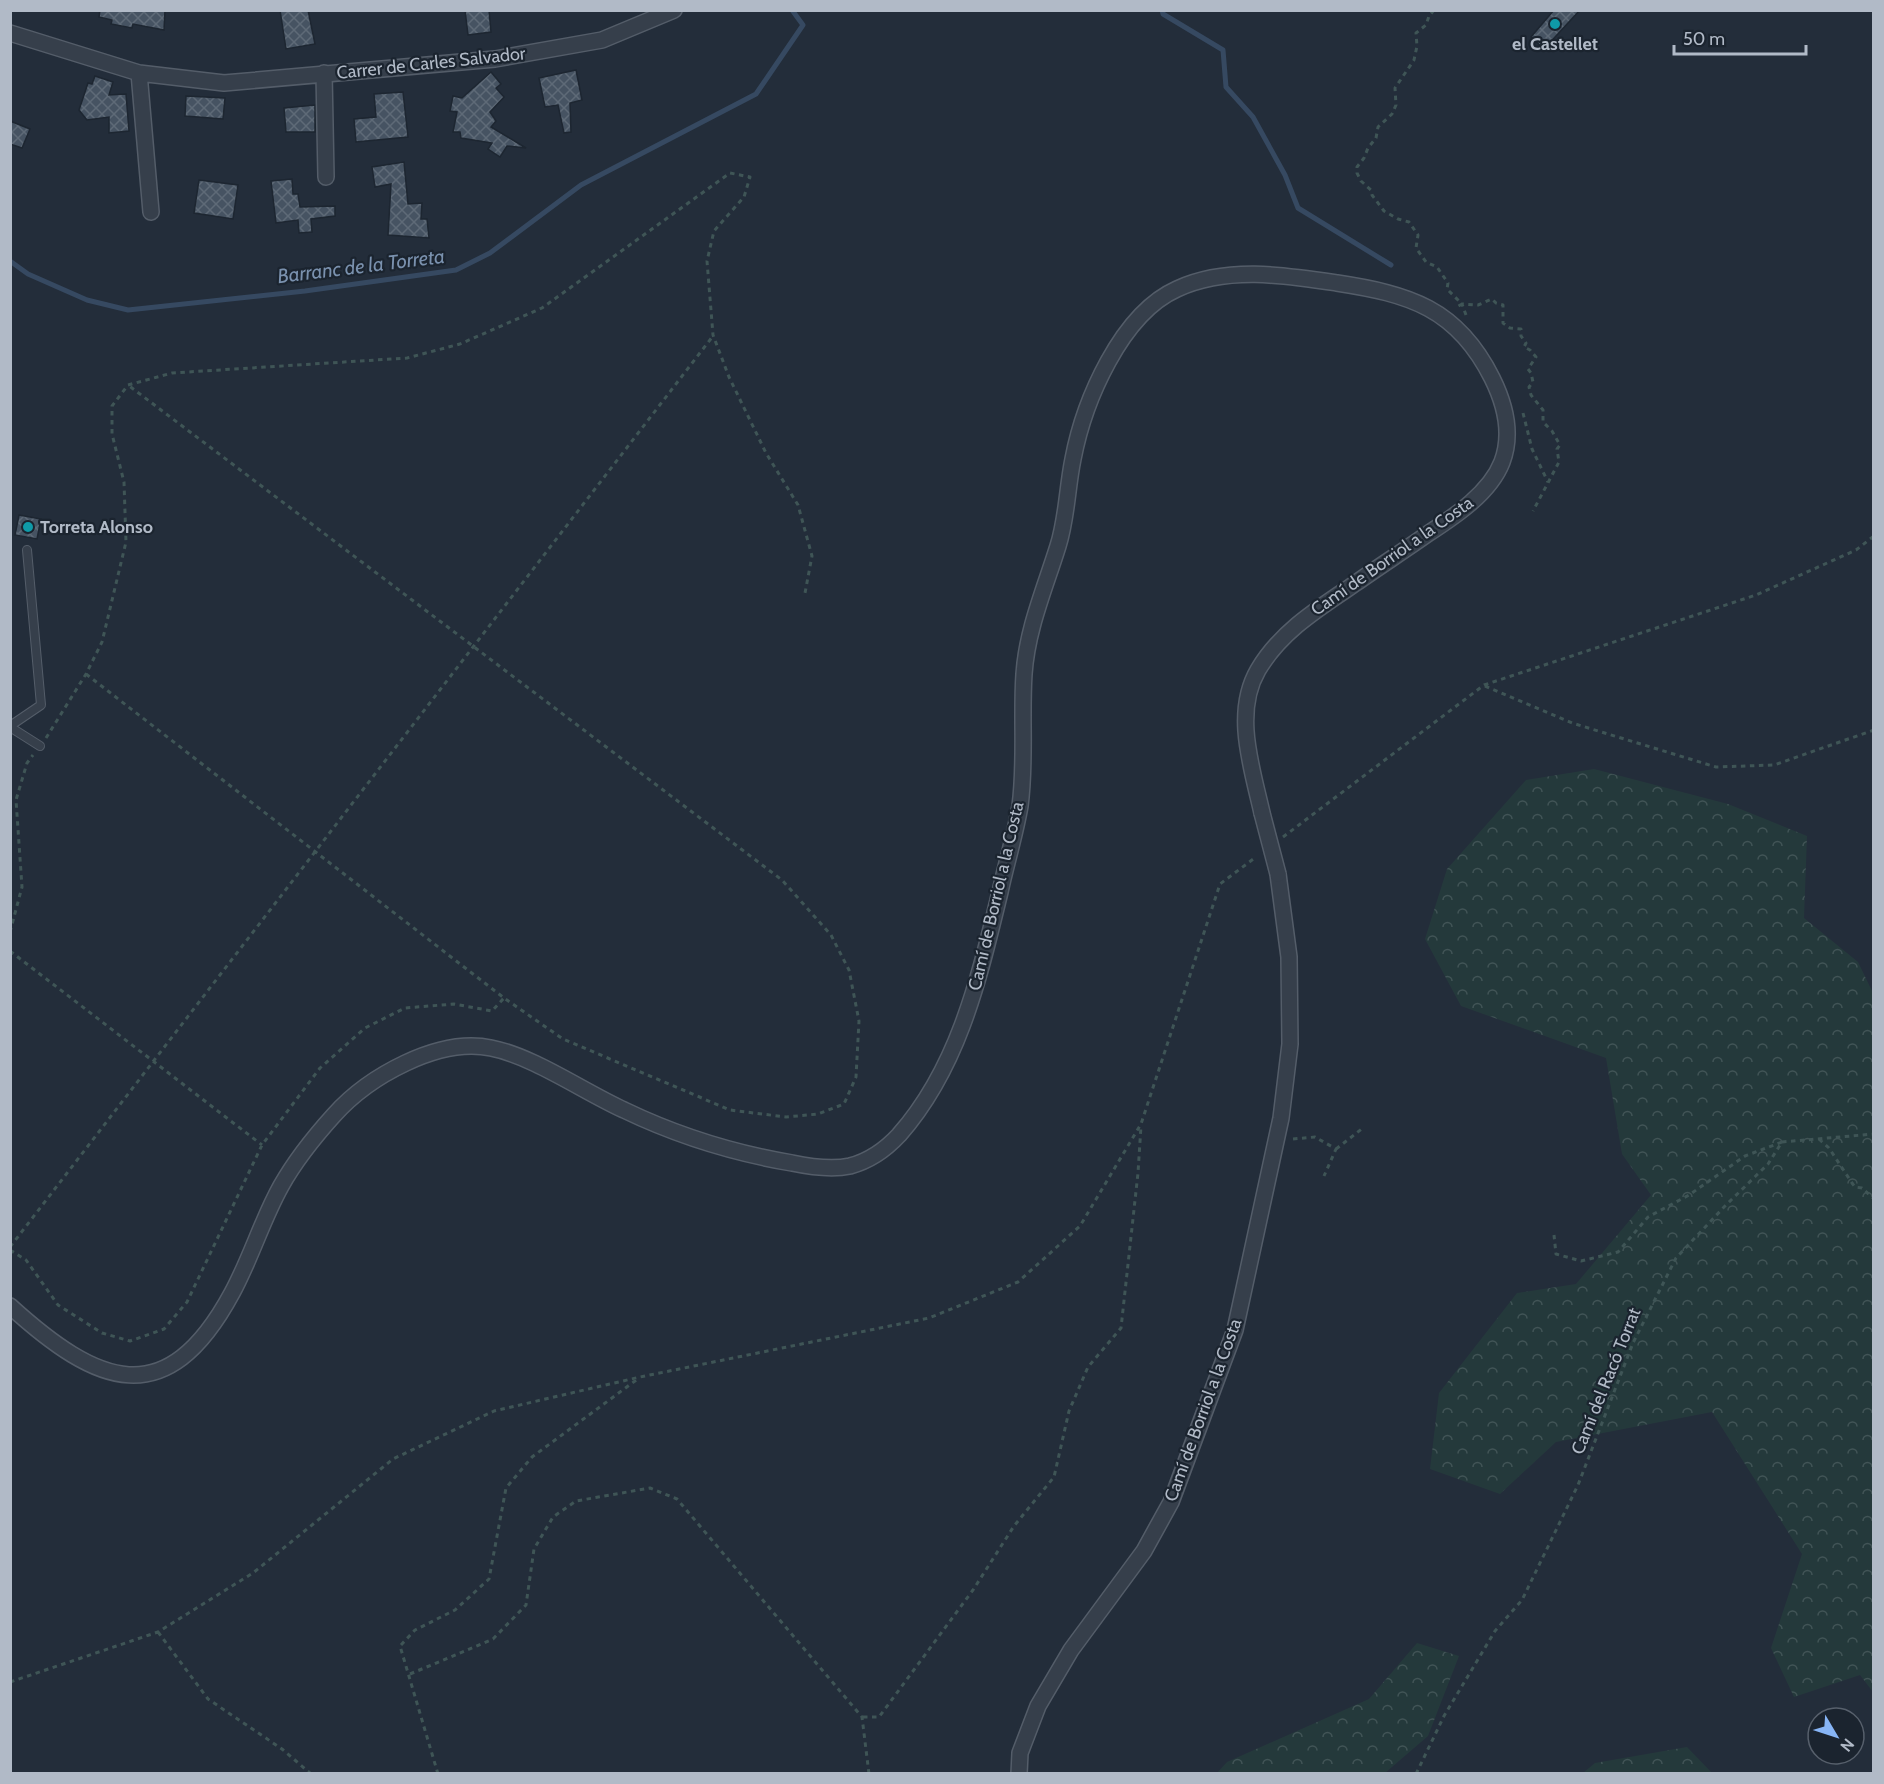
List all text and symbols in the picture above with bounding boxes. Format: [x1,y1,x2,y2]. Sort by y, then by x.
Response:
marker: el Castellet [1548,17,1562,31]
scale bar [1674,18,1806,56]
text: 50 m [1683,28,1725,50]
place label: el Castellet [1512,33,1598,55]
street label: Carrer de Carles Salvador [336,42,527,84]
water label: Barranc de la Torreta [276,244,446,288]
street label: Camí de Borriol a la Costa [1307,491,1478,620]
place label: Torreta Alonso [40,516,153,538]
marker: Torreta Alonso [21,520,35,534]
street label: Camí de Borriol a la Costa [964,799,1029,993]
street label: Camí del Racó Torrat [1567,1304,1645,1458]
street label: Camí de Borriol a la Costa [1160,1315,1246,1505]
north arrow [1806,1706,1866,1766]
text: N [1836,1735,1858,1755]

